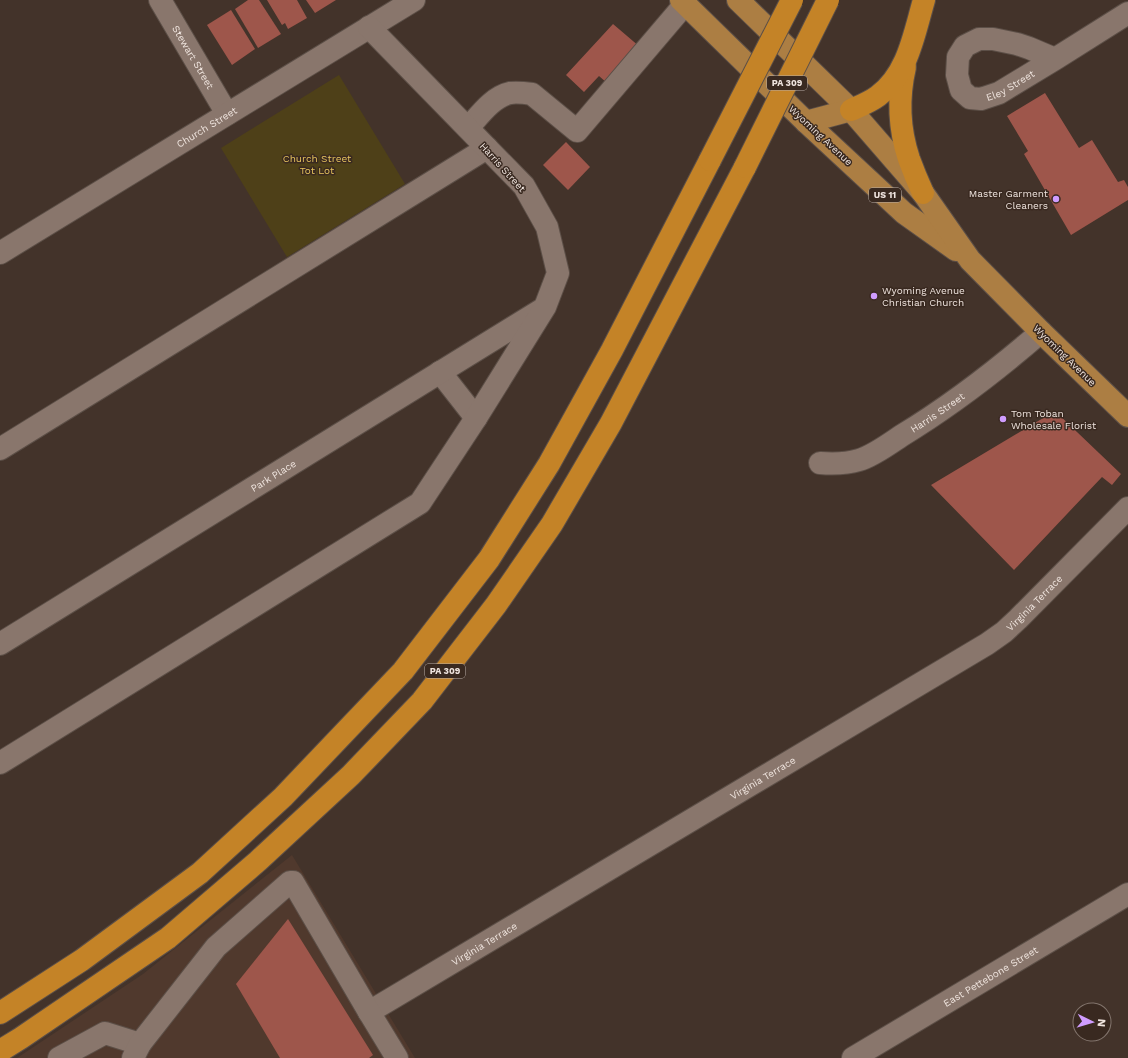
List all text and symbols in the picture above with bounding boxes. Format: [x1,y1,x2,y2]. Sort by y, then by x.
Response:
street label: Stewart Street [170,23,216,92]
street label: Eley Street [985,68,1037,103]
road number: PA 309 [767,76,807,90]
street label: Wyoming Avenue [787,103,855,168]
street label: Church Street [175,104,240,150]
street label: Harris Street [478,140,528,195]
park label: Church Street Tot Lot [283,153,352,176]
road number: US 11 [869,188,901,202]
place label: Master Garment Cleaners [969,188,1049,211]
marker: Master Garment Cleaners [1051,194,1061,204]
place label: Wyoming Avenue Christian Church [882,285,965,308]
marker: Wyoming Avenue Christian Church [869,291,879,301]
street label: Wyoming Avenue [1031,323,1098,388]
street label: Harris Street [908,390,967,435]
place label: Tom Toban Wholesale Florist [1011,408,1097,431]
marker: Tom Toban Wholesale Florist [998,414,1008,424]
street label: Park Place [249,458,298,494]
street label: Virginia Terrace [1004,573,1065,633]
road number: PA 309 [425,664,465,678]
street label: Virginia Terrace [728,754,798,802]
street label: Virginia Terrace [450,920,519,968]
street label: East Pettebone Street [941,944,1041,1009]
north arrow [1072,1002,1112,1042]
text: N [1095,1018,1108,1027]

